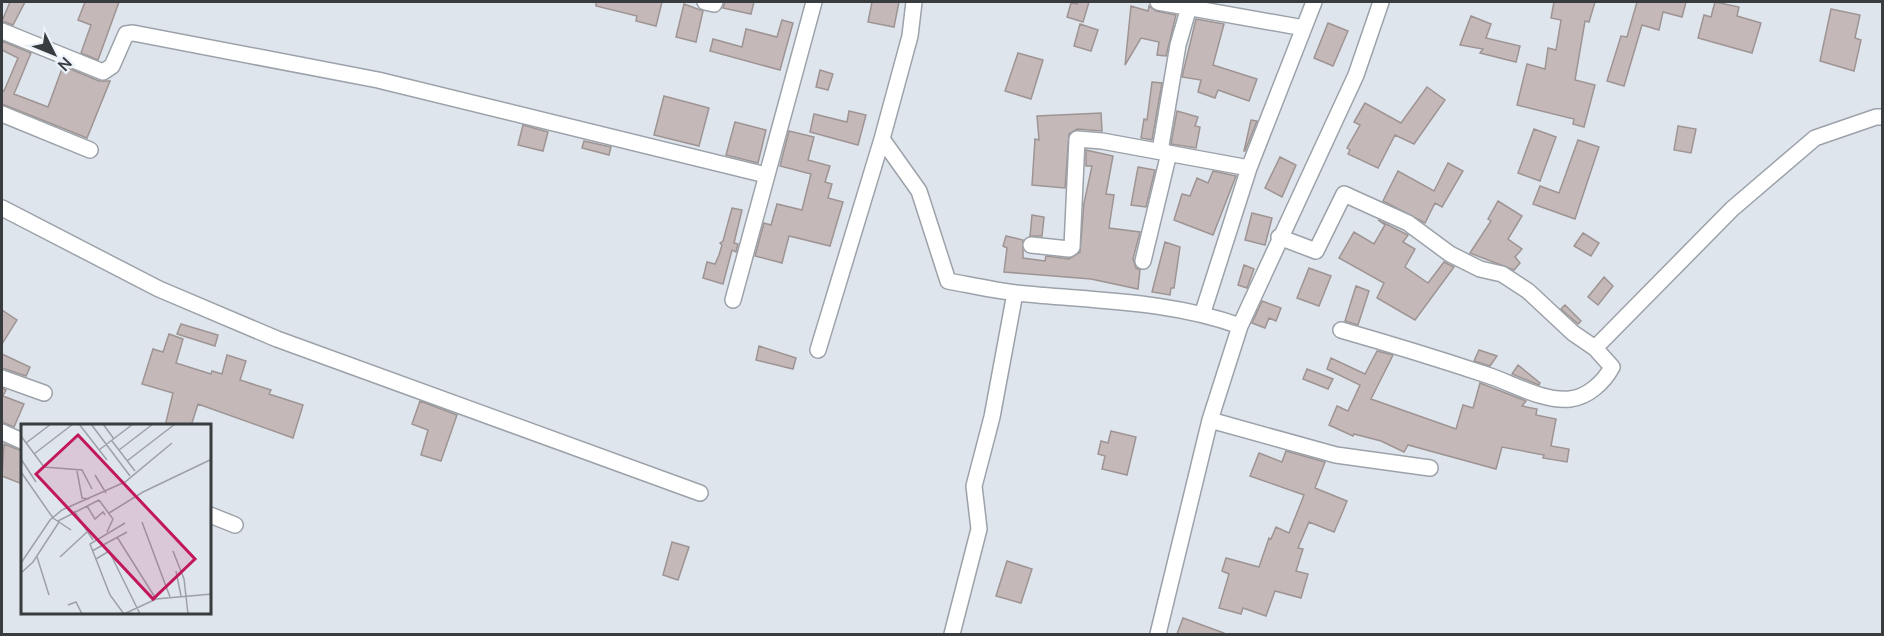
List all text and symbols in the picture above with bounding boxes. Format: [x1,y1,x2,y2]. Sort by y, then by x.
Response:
north arrow [24,24,84,84]
text: N [53,53,77,76]
inset map [21,424,212,615]

